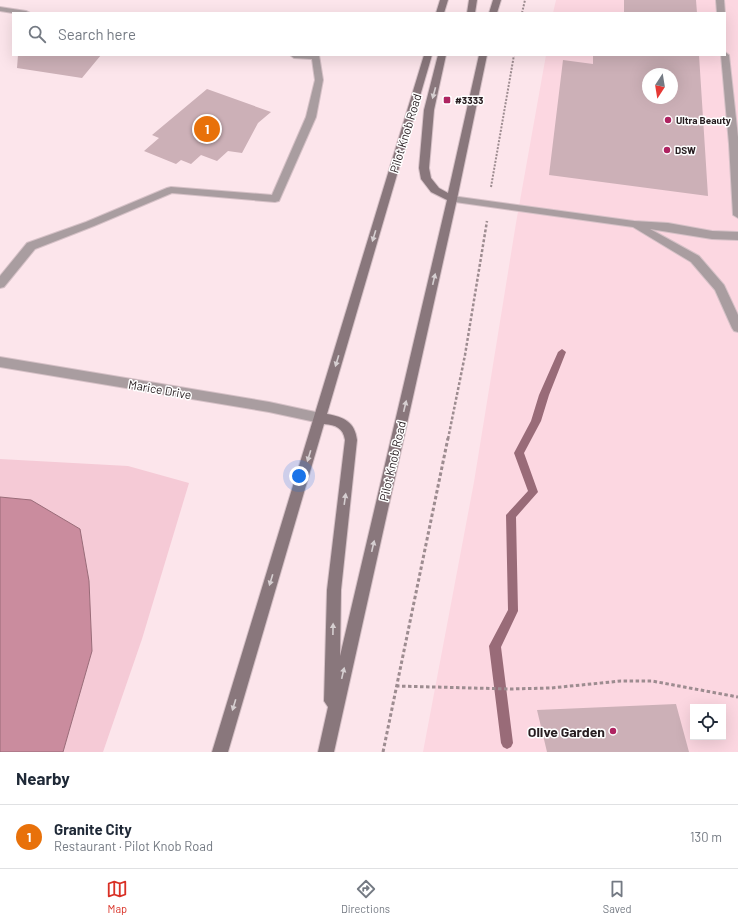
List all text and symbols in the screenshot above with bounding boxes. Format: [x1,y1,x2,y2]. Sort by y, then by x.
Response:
search box [12,12,726,56]
icon: search [26,23,48,45]
text: Search here [58,25,136,43]
north arrow [642,68,678,104]
one-way arrow [430,87,436,99]
street label: Pilot Knob Road [386,92,424,174]
place label: #3333 [455,94,483,106]
marker: #3333 [442,95,452,105]
pin: 1 [194,114,220,144]
place label: Ultra Beauty [676,114,731,126]
marker: Ultra Beauty [663,115,673,125]
place label: DSW [675,144,696,156]
marker: DSW [662,145,672,155]
one-way arrow [371,230,377,242]
one-way arrow [431,273,437,285]
one-way arrow [334,355,340,367]
street label: Marice Drive [127,377,193,401]
one-way arrow [402,400,408,412]
street label: Pilot Knob Road [376,420,408,502]
one-way arrow [306,450,312,462]
your location [289,466,309,486]
one-way arrow [342,493,348,506]
one-way arrow [370,540,376,552]
one-way arrow [268,574,274,586]
one-way arrow [330,622,336,635]
one-way arrow [341,667,347,679]
one-way arrow [231,699,237,711]
map controls [690,704,726,740]
button: locate [690,704,726,740]
place label: Olive Garden [528,723,605,740]
marker: Olive Garden [608,726,618,736]
text: Nearby [16,768,70,788]
text: Granite City [54,820,132,838]
text: 1 [27,829,31,845]
text: 130 m [690,829,722,845]
text: Restaurant · Pilot Knob Road [54,838,213,854]
tab: Map [106,878,128,915]
tab: Directions [341,878,390,915]
tab: Saved [603,878,632,915]

